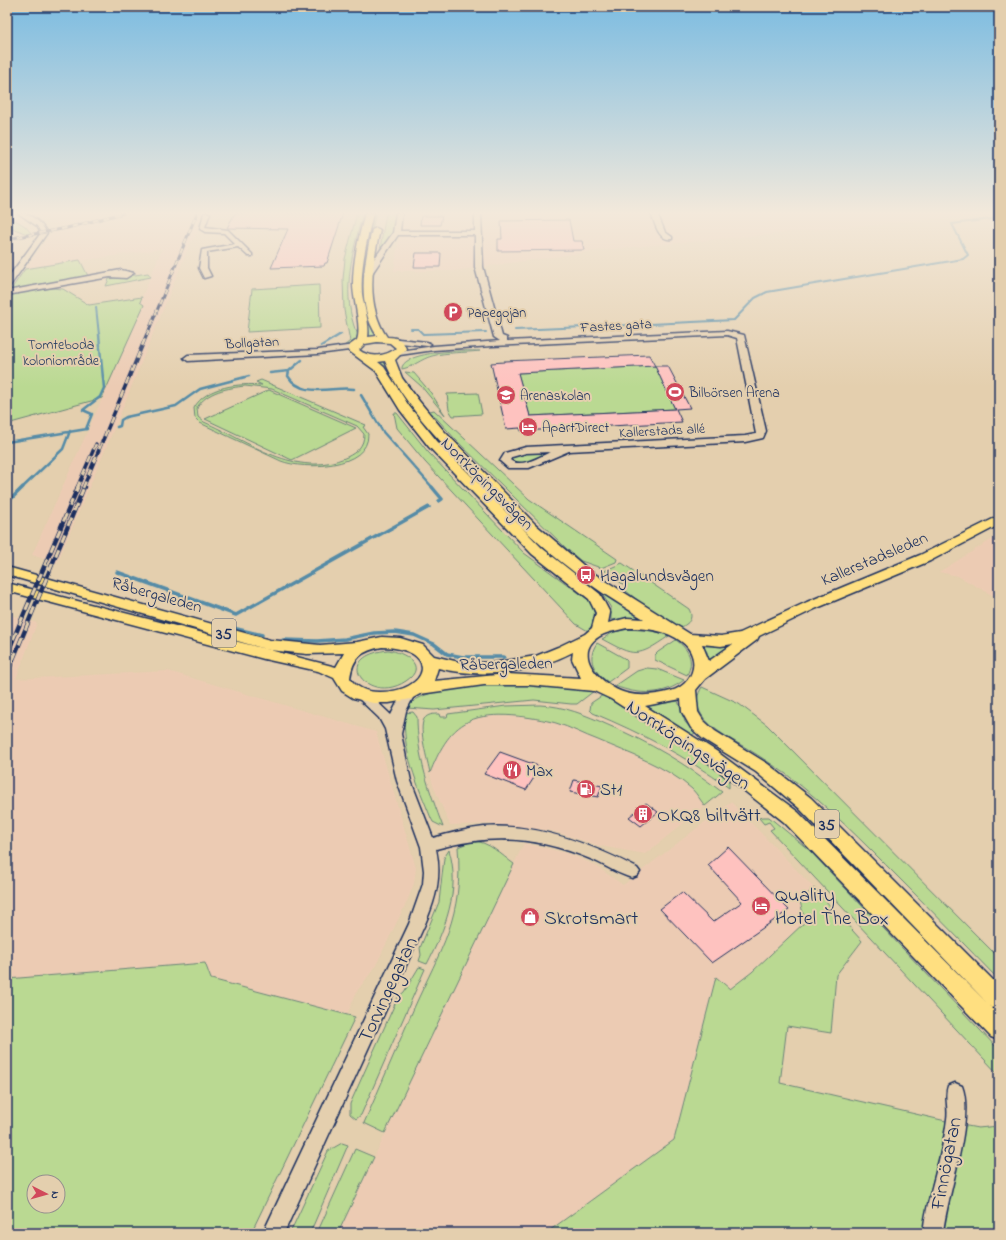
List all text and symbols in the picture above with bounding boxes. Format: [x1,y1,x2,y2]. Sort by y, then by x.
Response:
parking icon: Papegojan [442,301,464,323]
place label: Papegojan [467,303,526,325]
street label: Fastes gata [579,314,652,340]
street label: Bollgatan [224,332,280,356]
park label: Tomteboda koloniområde [23,335,100,372]
sports icon: Bilbörsen Arena [664,381,686,403]
place label: Bilbörsen Arena [688,383,780,404]
school or university icon: Arenaskolan [495,384,517,406]
place label: Arenaskolan [520,386,591,407]
hotel icon: ApartDirect [517,416,539,438]
place label: ApartDirect [542,418,609,439]
street label: Kallerstads allé [619,419,706,444]
street label: Norrköpingsvägen [433,432,539,538]
street label: Kallerstadsleden [817,526,932,593]
bus stop icon: Hagalundsvägen [575,564,597,586]
place label: Hagalundsvägen [600,564,714,591]
street label: Råbergaleden [108,571,205,622]
road number: 35 [212,619,236,647]
street label: Råbergaleden [459,651,553,680]
street label: Norrköpingsvägen [619,694,756,799]
restaurant icon: Max [501,759,523,781]
place label: Max [526,759,553,784]
fuel station icon: St1 [575,778,597,800]
place label: St1 [600,778,623,803]
place label: OKQ8 biltvätt [657,802,761,831]
building icon: OKQ8 biltvätt [632,803,654,825]
road number: 35 [815,810,839,838]
place label: Quality Hotel The Box [775,882,889,934]
hotel icon: Quality Hotel The Box [750,895,772,917]
place label: Skrotsmart [544,905,639,934]
shop icon: Skrotsmart [519,906,541,928]
street label: Torvingegatan [352,932,427,1048]
street label: Finnögatan [924,1115,972,1213]
north arrow [26,1174,66,1214]
text: N [47,1190,63,1199]

